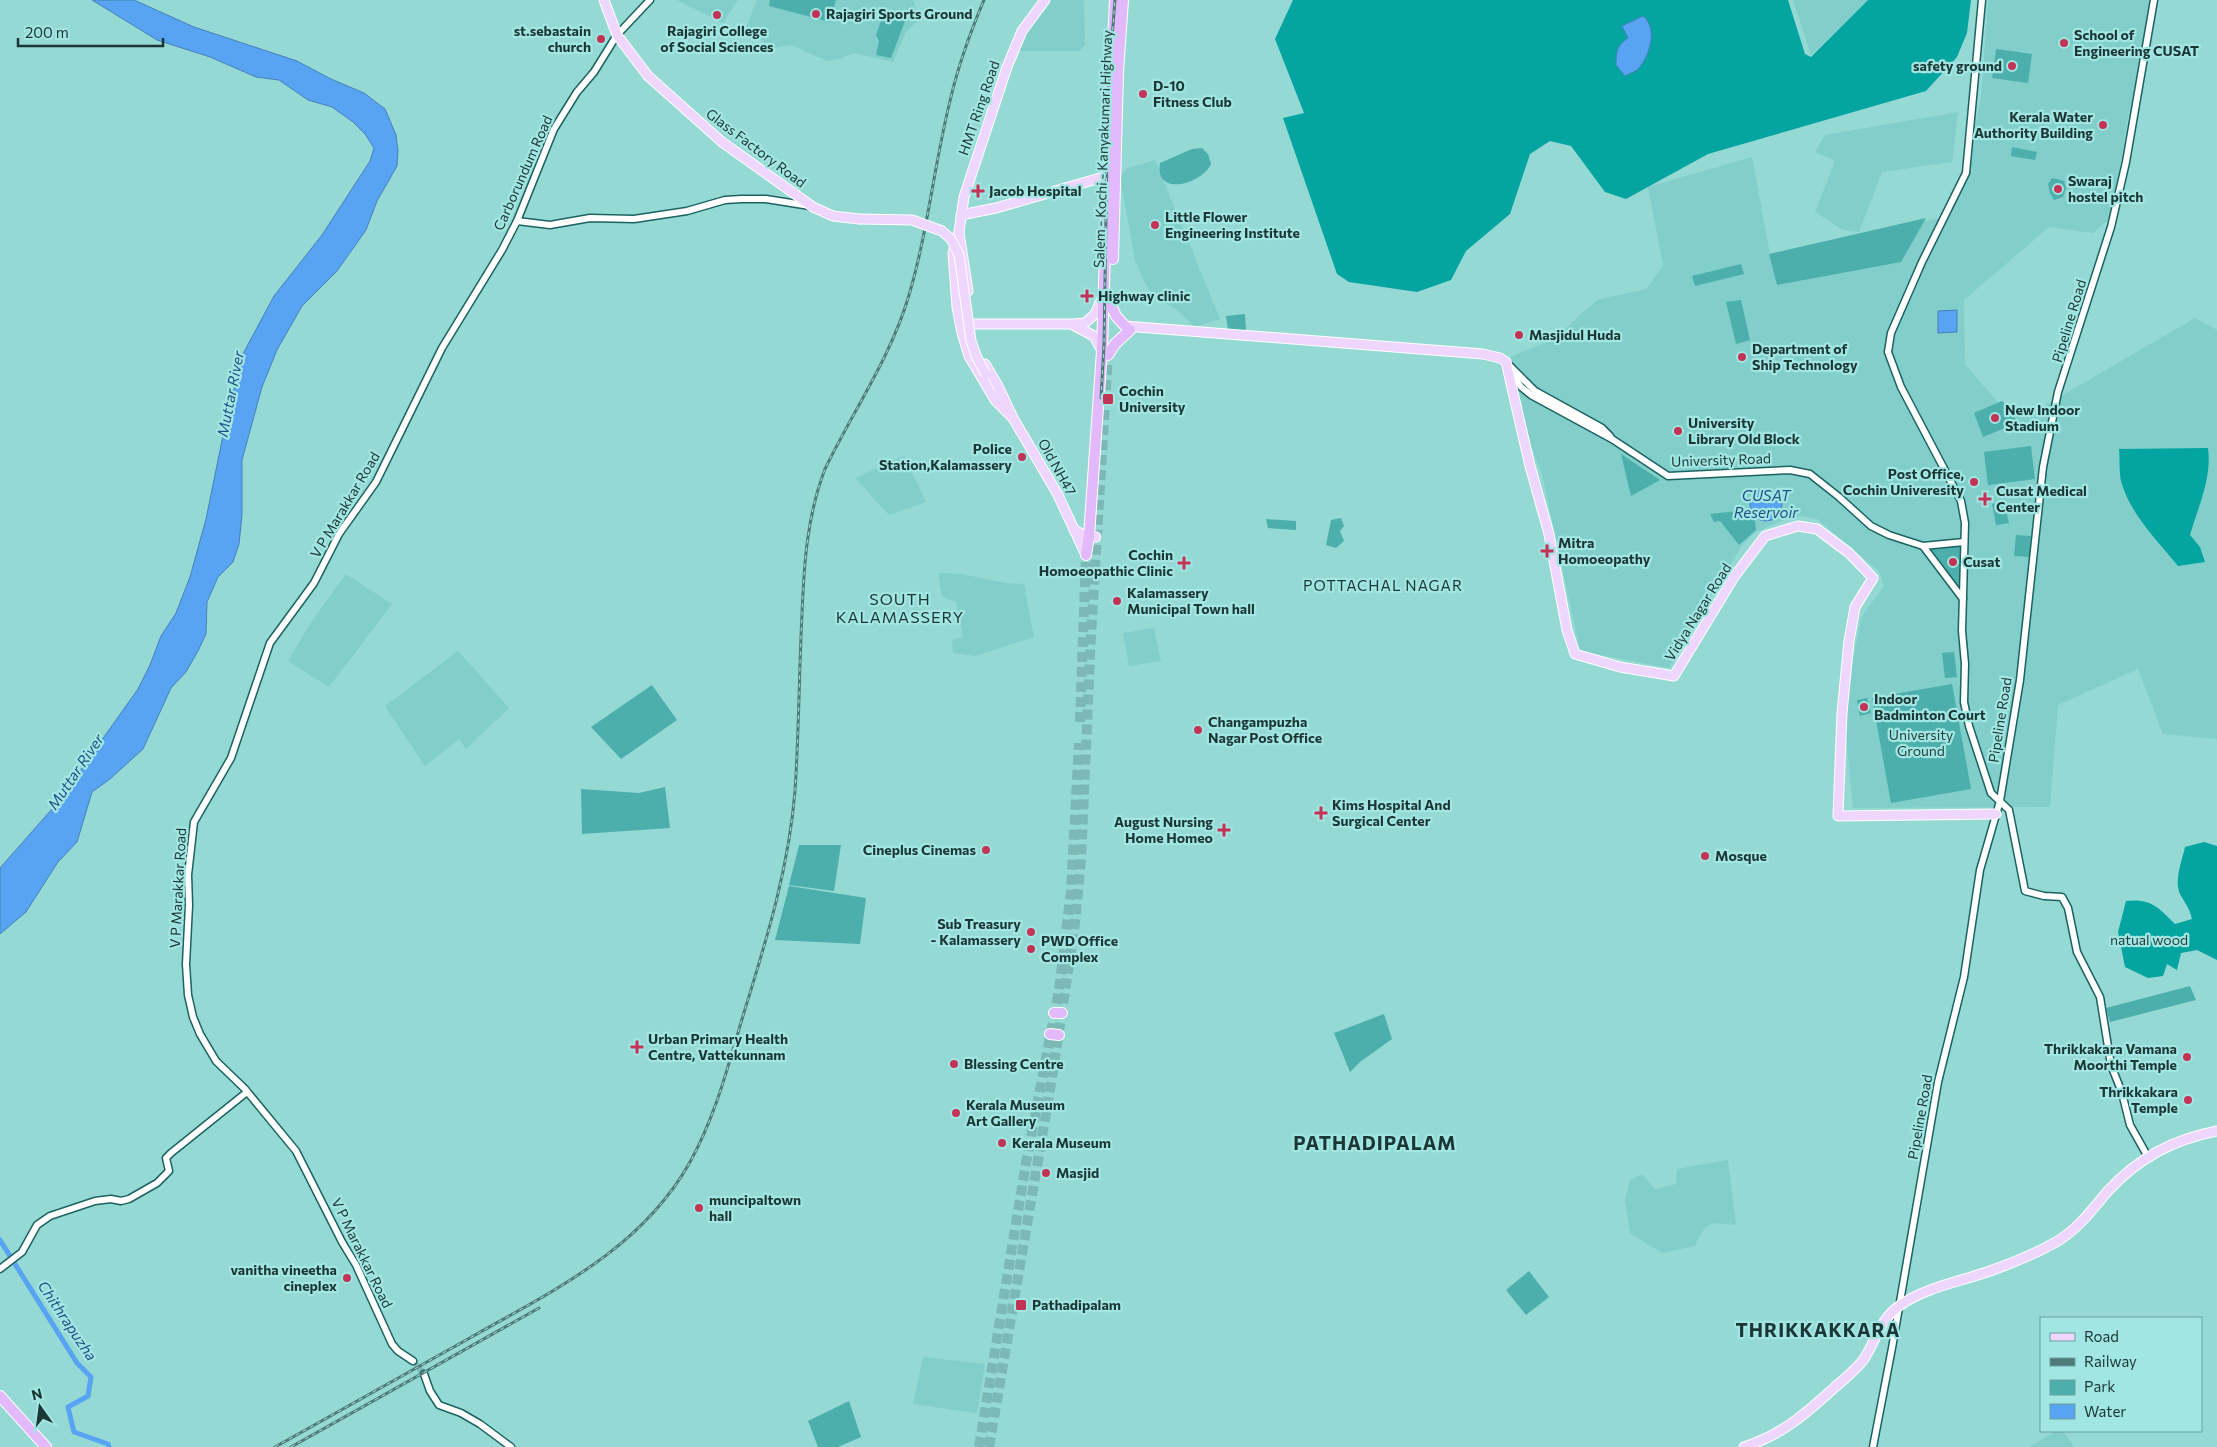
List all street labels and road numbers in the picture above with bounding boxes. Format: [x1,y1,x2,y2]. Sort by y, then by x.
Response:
street label: Salem - Kochi - Kanyakumari Highway [1090,30,1115,268]
street label: HMT Ring Road [954,58,1003,157]
street label: Glass Factory Road [703,104,810,191]
street label: Carborundum Road [490,113,556,233]
street label: Pipeline Road [2048,277,2089,364]
street label: Old NH47 [1035,435,1080,498]
street label: V P Marakkar Road [306,449,383,561]
street label: University Road [1671,449,1771,470]
street label: Vidya Nagar Road [1661,560,1734,664]
street label: Pipeline Road [1984,676,2015,764]
street label: V P Marakkar Road [166,827,189,949]
street label: Pipeline Road [1904,1073,1935,1161]
street label: V P Marakkar Road [328,1195,397,1311]

